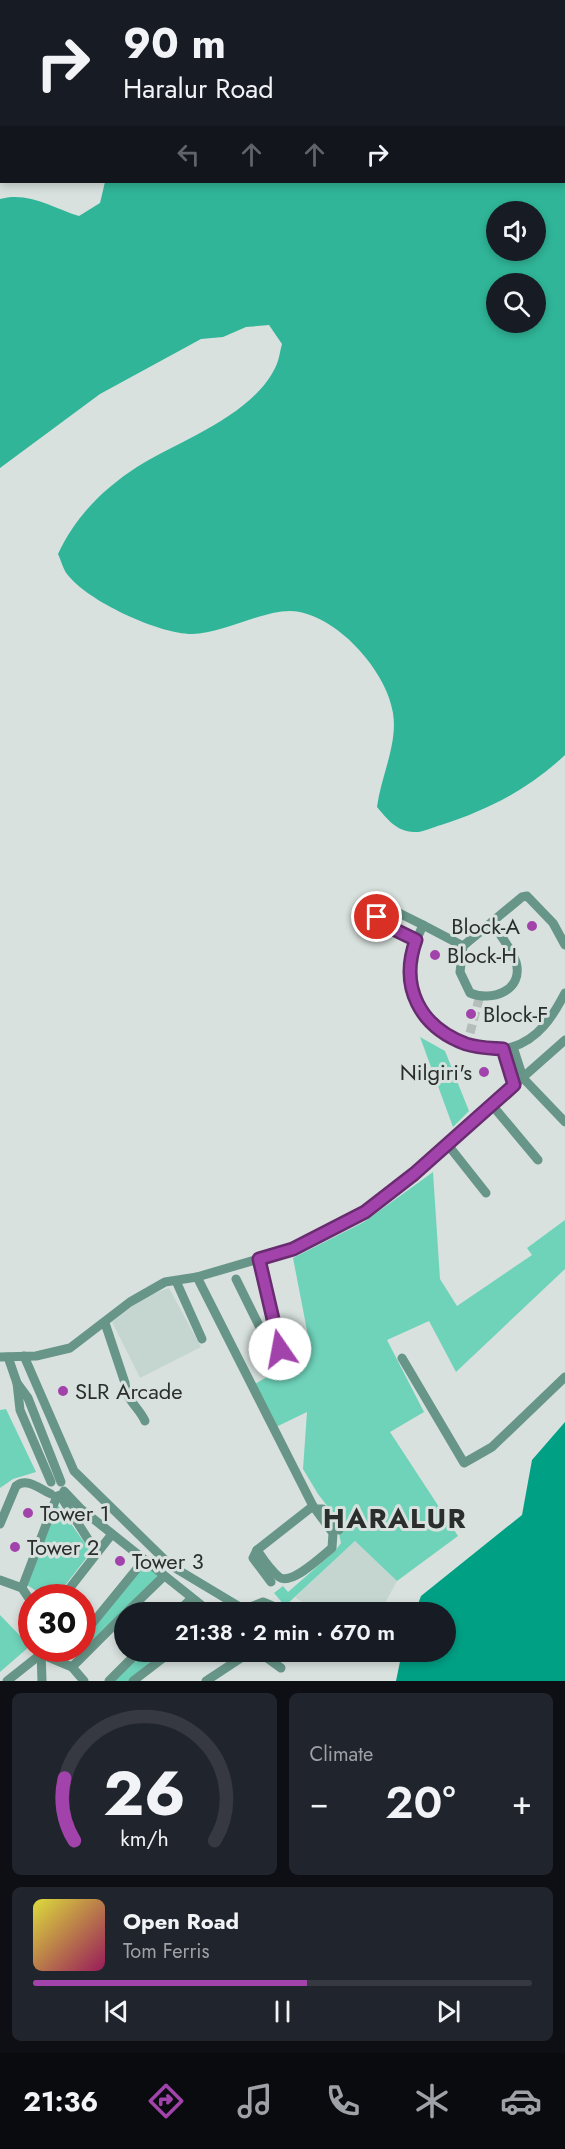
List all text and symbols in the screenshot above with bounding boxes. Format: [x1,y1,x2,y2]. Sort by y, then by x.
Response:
text: 90 m [123,13,226,74]
icon: right [24,24,102,102]
text: Haralur Road [123,69,274,108]
icon: left [172,138,205,171]
icon: ahead [235,138,268,171]
icon: ahead [298,138,331,171]
icon: right [361,138,394,171]
map controls [486,201,546,333]
button: sound [486,201,546,261]
button: search [486,273,546,333]
pin [351,891,402,942]
icon: arrive [360,900,393,933]
place label: Block-A [451,910,520,942]
marker: Block-A [525,919,539,933]
place label: Block-H [447,939,517,971]
marker: Block-H [428,948,442,962]
place label: Block-F [483,998,548,1030]
marker: Block-F [464,1007,478,1021]
place label: Nilgiri's [400,1056,472,1088]
marker: Nilgiri's [477,1065,491,1079]
position arrow [248,1317,312,1381]
place label: SLR Arcade [75,1375,183,1407]
marker: SLR Arcade [56,1384,70,1398]
place label: Tower 1 [40,1497,110,1529]
district label: HARALUR [323,1498,467,1539]
marker: Tower 1 [21,1506,35,1520]
place label: Tower 2 [27,1531,99,1563]
marker: Tower 2 [8,1540,22,1554]
place label: Tower 3 [132,1545,204,1577]
marker: Tower 3 [113,1554,127,1568]
speed limit sign: 30 [18,1584,96,1662]
text: 21:38 · 2 min · 670 m [175,1616,395,1648]
text: Climate [310,1740,373,1769]
text: 26 [103,1748,186,1838]
text: 20° [385,1770,456,1835]
text: − [310,1779,329,1826]
text: + [512,1779,532,1826]
text: km/h [120,1823,168,1854]
text: Open Road [123,1905,239,1937]
text: Tom Ferris [123,1937,210,1966]
icon: previous [100,1995,133,2028]
icon: pause [266,1995,299,2028]
icon: next [432,1995,465,2028]
icon: directions [145,2080,187,2122]
icon: music [234,2080,276,2122]
icon: phone [322,2080,364,2122]
icon: climate [411,2080,453,2122]
icon: car [500,2080,542,2122]
text: 21:36 [23,2082,98,2121]

